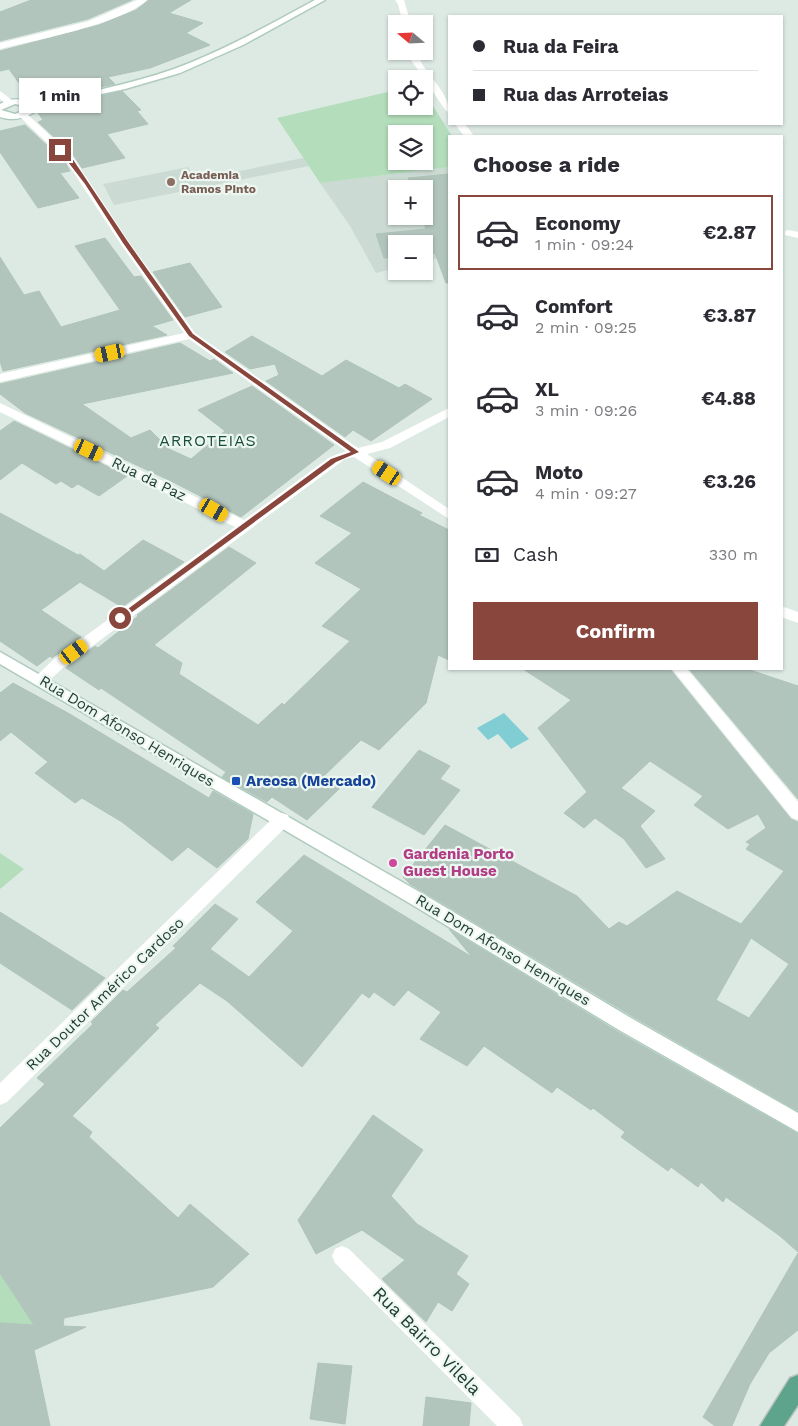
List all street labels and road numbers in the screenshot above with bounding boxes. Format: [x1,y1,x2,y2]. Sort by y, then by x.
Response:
street label: Rua da Paz [109,453,189,505]
street label: Rua Dom Afonso Henriques [36,672,218,790]
street label: Rua Dom Afonso Henriques [412,891,594,1009]
street label: Rua Doutor Américo Cardoso [22,914,188,1074]
street label: Rua Bairro Vilela [369,1282,486,1399]

